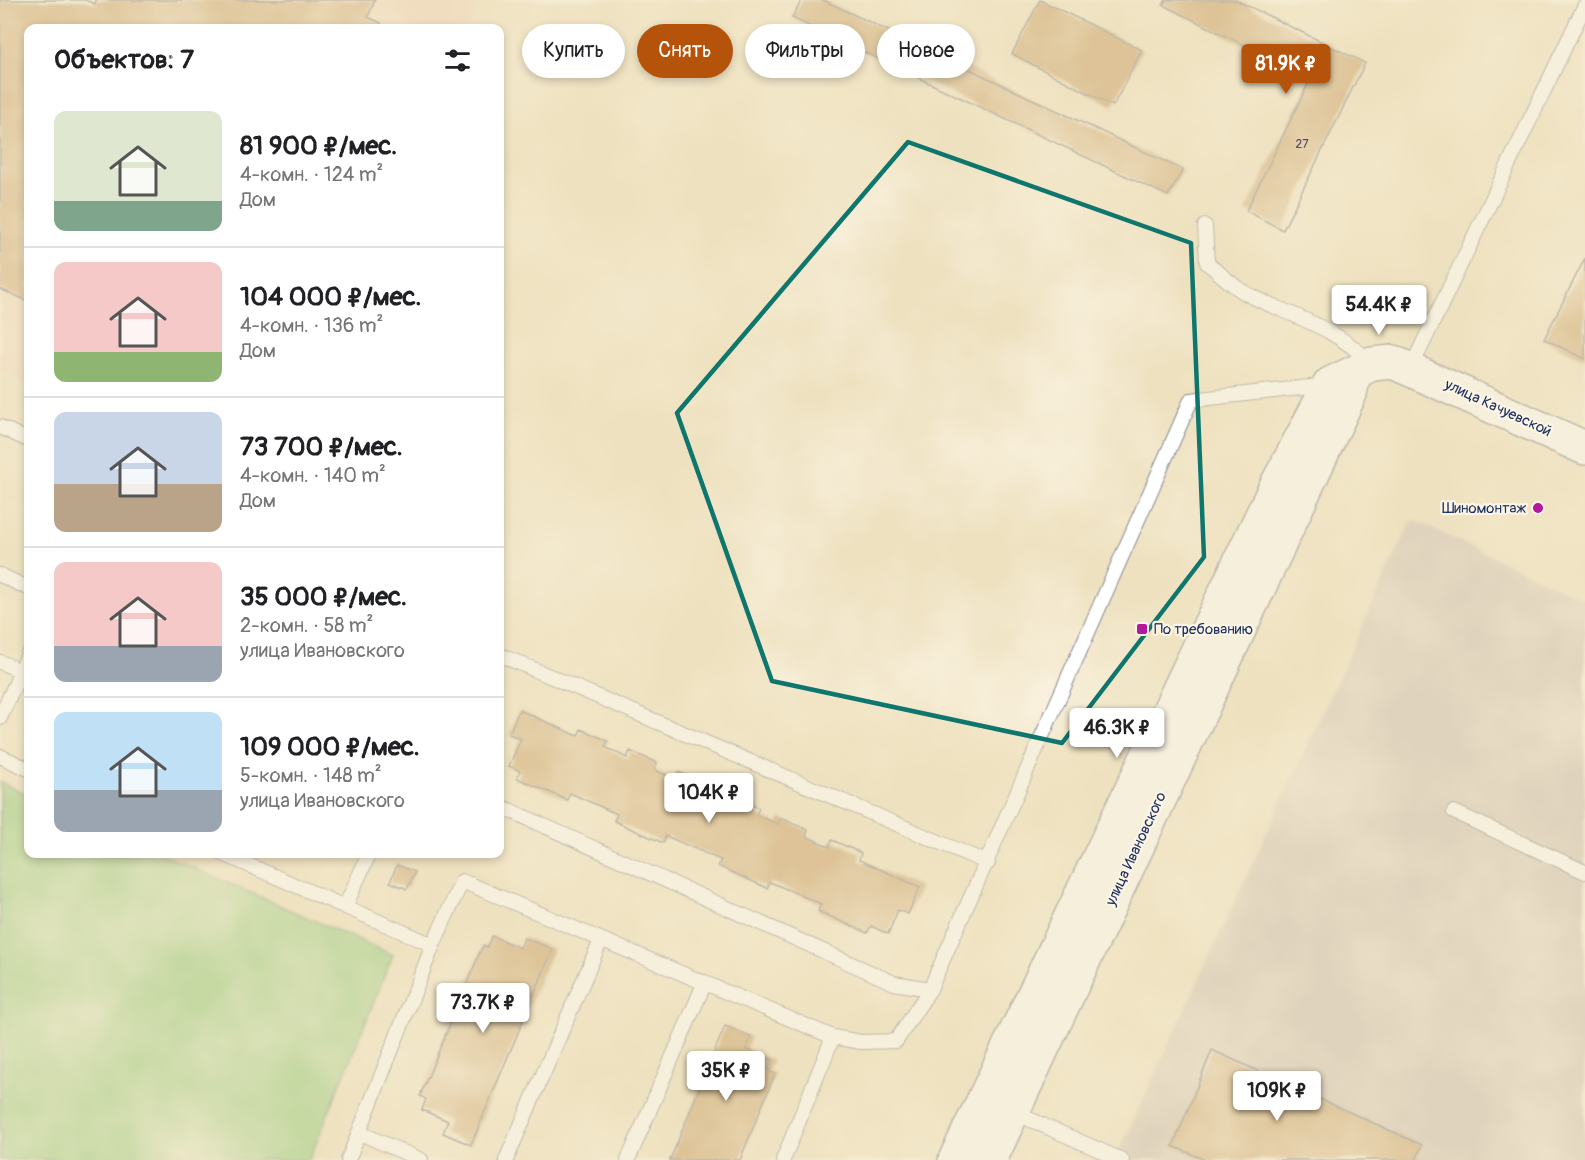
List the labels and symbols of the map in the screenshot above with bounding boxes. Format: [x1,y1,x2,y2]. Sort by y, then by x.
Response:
pin: 81.9K ₽ [1231,44,1341,95]
house number: 27 [1295,137,1309,152]
pin: 54.4K ₽ [1324,285,1434,336]
street label: улица Качуевской [1441,375,1554,441]
place label: Шиномонтаж [1442,499,1526,518]
marker: Шиномонтаж [1531,501,1545,515]
place label: По требованию [1154,620,1253,639]
marker: По требованию [1135,622,1149,636]
pin: 46.3K ₽ [1062,708,1172,759]
pin: 104K ₽ [660,773,758,824]
street label: улица Ивановского [1101,789,1171,910]
pin: 73.7K ₽ [428,983,538,1034]
pin: 35K ₽ [684,1051,768,1102]
pin: 109K ₽ [1228,1071,1326,1122]

